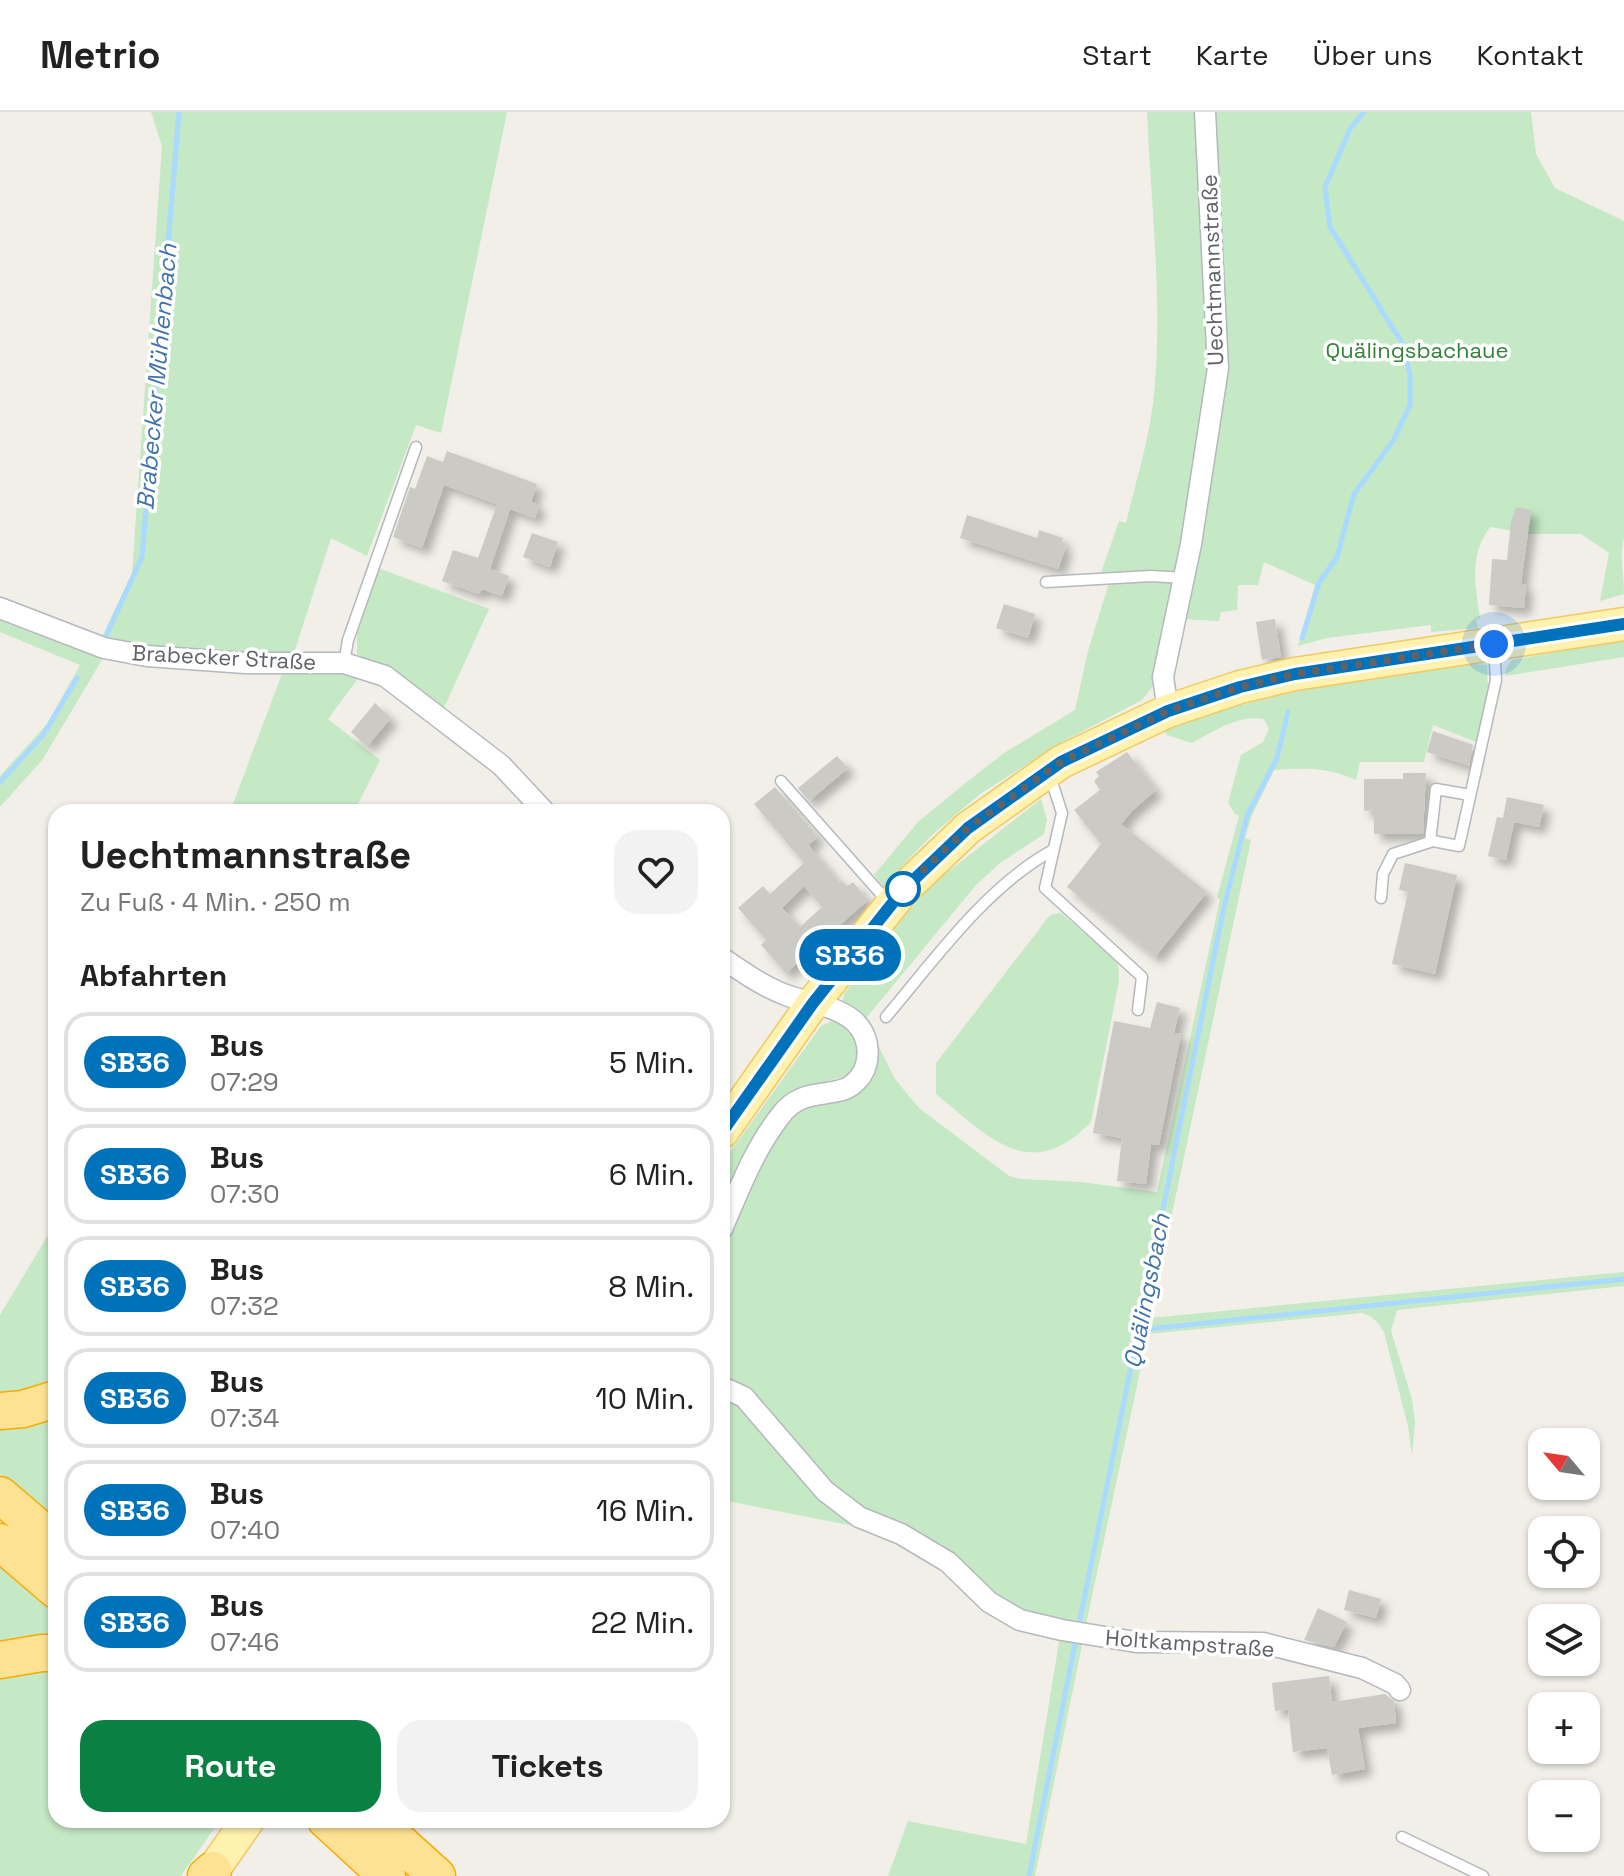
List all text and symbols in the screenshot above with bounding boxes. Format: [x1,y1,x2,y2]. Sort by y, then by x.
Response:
text: Metrio [40,31,161,79]
text: Start [1082,37,1152,73]
text: Karte [1196,37,1268,73]
text: Über uns [1312,37,1433,73]
text: Kontakt [1477,37,1584,73]
street label: Uechtmannstraße [1195,174,1229,366]
water label: Brabecker Mühlenbach [129,241,184,511]
park label: Quälingsbachaue [1326,336,1508,364]
your location [1474,624,1514,664]
street label: Brabecker Straße [131,638,317,676]
button: heart [614,830,698,914]
text: Uechtmannstraße [80,831,411,879]
unlabelled marker [886,872,920,906]
text: Zu Fuß · 4 Min. · 250 m [80,885,351,919]
line badge: SB36 [794,929,906,981]
text: SB36 [815,937,885,973]
text: Abfahrten [80,956,227,995]
text: Bus [210,1026,264,1065]
text: 5 Min. [609,1043,694,1082]
text: SB36 [100,1044,170,1080]
text: 07:29 [210,1065,279,1099]
text: Bus [210,1138,264,1177]
text: 6 Min. [609,1155,694,1194]
text: SB36 [100,1156,170,1192]
text: 07:30 [210,1177,280,1211]
water label: Quälingsbach [1116,1210,1177,1371]
text: Bus [210,1250,264,1289]
text: 8 Min. [608,1267,694,1306]
text: SB36 [100,1268,170,1304]
text: 07:32 [210,1289,279,1323]
text: Bus [210,1362,264,1401]
text: 10 Min. [595,1379,694,1418]
text: SB36 [100,1380,170,1416]
text: 07:34 [210,1401,279,1435]
north arrow [1528,1428,1600,1500]
map controls [1528,1428,1600,1852]
text: Bus [210,1474,264,1513]
text: 16 Min. [596,1491,694,1530]
text: SB36 [100,1492,170,1528]
text: 07:40 [210,1513,280,1547]
button: locate [1528,1516,1600,1588]
text: Bus [210,1586,264,1625]
text: 22 Min. [591,1603,694,1642]
text: SB36 [100,1604,170,1640]
button: layers [1528,1604,1600,1676]
street label: Holtkampstraße [1104,1623,1276,1663]
text: 07:46 [210,1625,279,1659]
button: + [1528,1692,1600,1764]
button: Route [80,1720,381,1812]
button: Tickets [397,1720,698,1812]
button: − [1528,1780,1600,1852]

